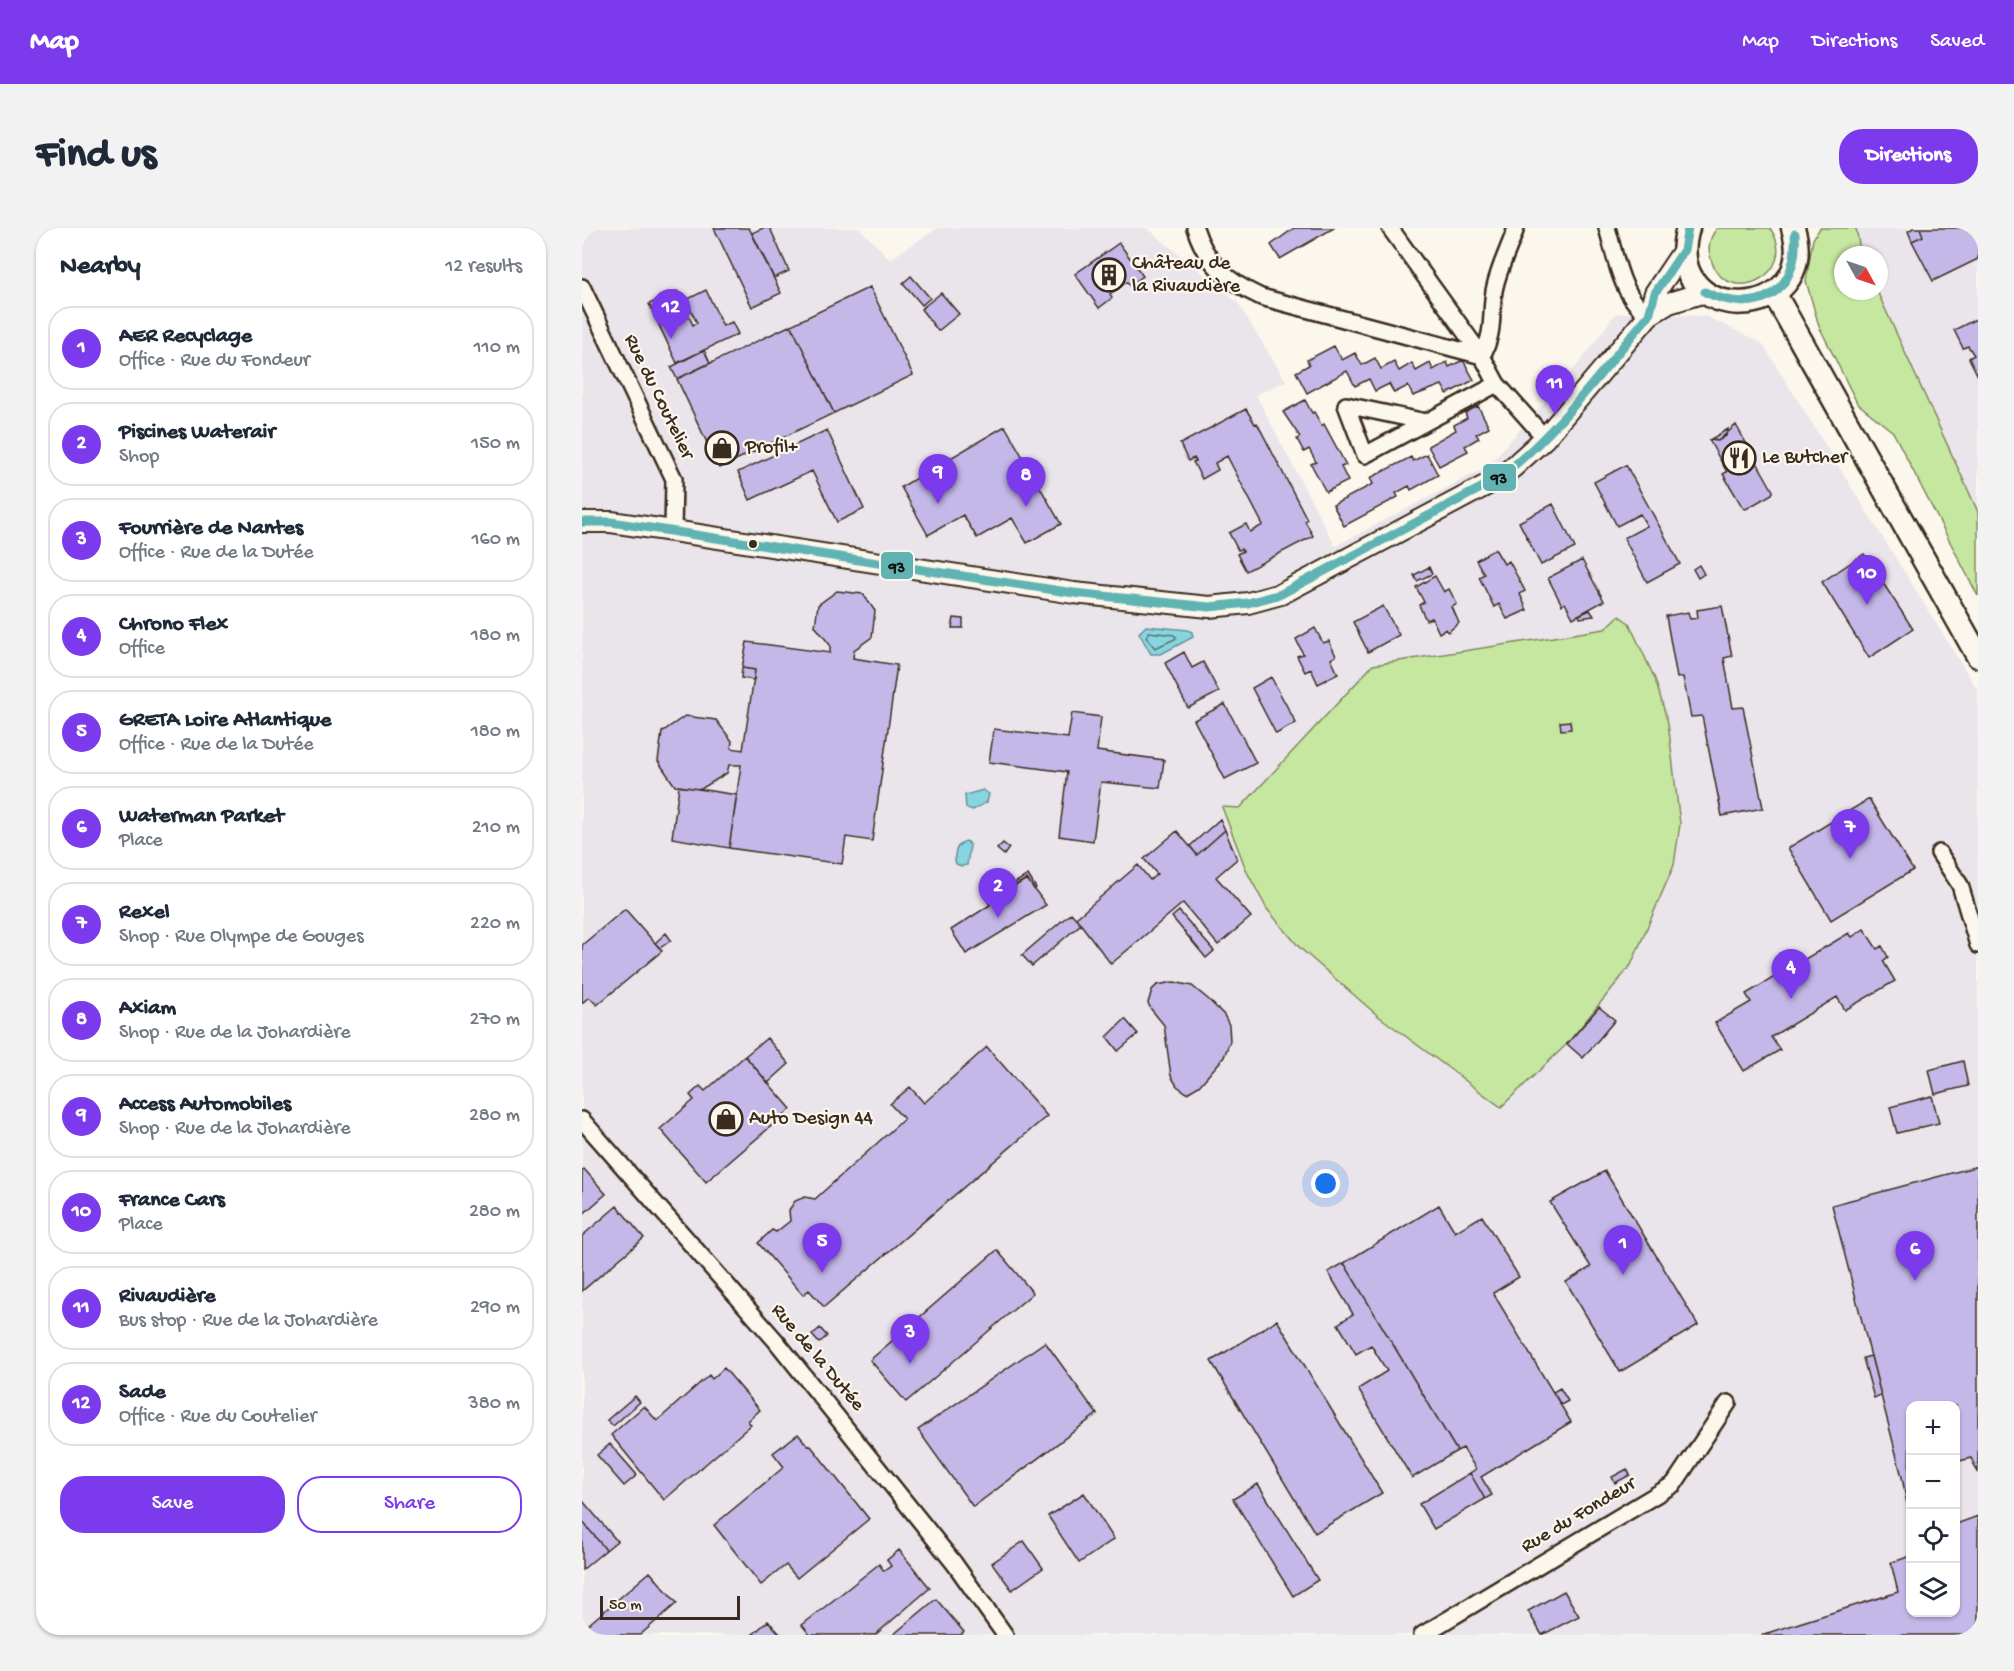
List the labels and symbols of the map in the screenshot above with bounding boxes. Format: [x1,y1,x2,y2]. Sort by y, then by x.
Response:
north arrow [1834,246,1888,300]
place label: Château de la Rivaudière [1132,253,1241,299]
building icon: Château de la Rivaudière [1091,257,1127,293]
pin: 12 [652,290,691,339]
street label: Rue du Coutelier [618,331,699,465]
pin: 11 [1536,366,1574,415]
shop icon: Profil+ [704,430,740,466]
place label: Profil+ [744,437,798,460]
restaurant icon: Le Butcher [1721,440,1757,476]
place label: Le Butcher [1762,447,1849,470]
pin: 9 [918,454,958,504]
pin: 8 [1006,458,1046,507]
line badge: 93 [1482,463,1517,492]
text: 93 [1490,471,1507,490]
unlabelled marker [747,538,759,550]
line badge: 93 [880,551,914,580]
pin: 10 [1848,556,1886,605]
text: 93 [888,560,905,579]
pin: 7 [1830,810,1870,859]
pin: 2 [978,868,1018,918]
pin: 4 [1772,950,1810,999]
shop icon: Auto Design 44 [708,1101,744,1137]
place label: Auto Design 44 [749,1108,874,1131]
your location [1311,1169,1340,1198]
pin: 5 [802,1224,842,1273]
pin: 1 [1604,1226,1642,1275]
pin: 6 [1896,1232,1934,1281]
street label: Rue de la Dutée [765,1300,869,1417]
pin: 3 [890,1314,930,1364]
street label: Rue du Fondeur [1518,1472,1642,1559]
scale bar [600,1593,740,1620]

